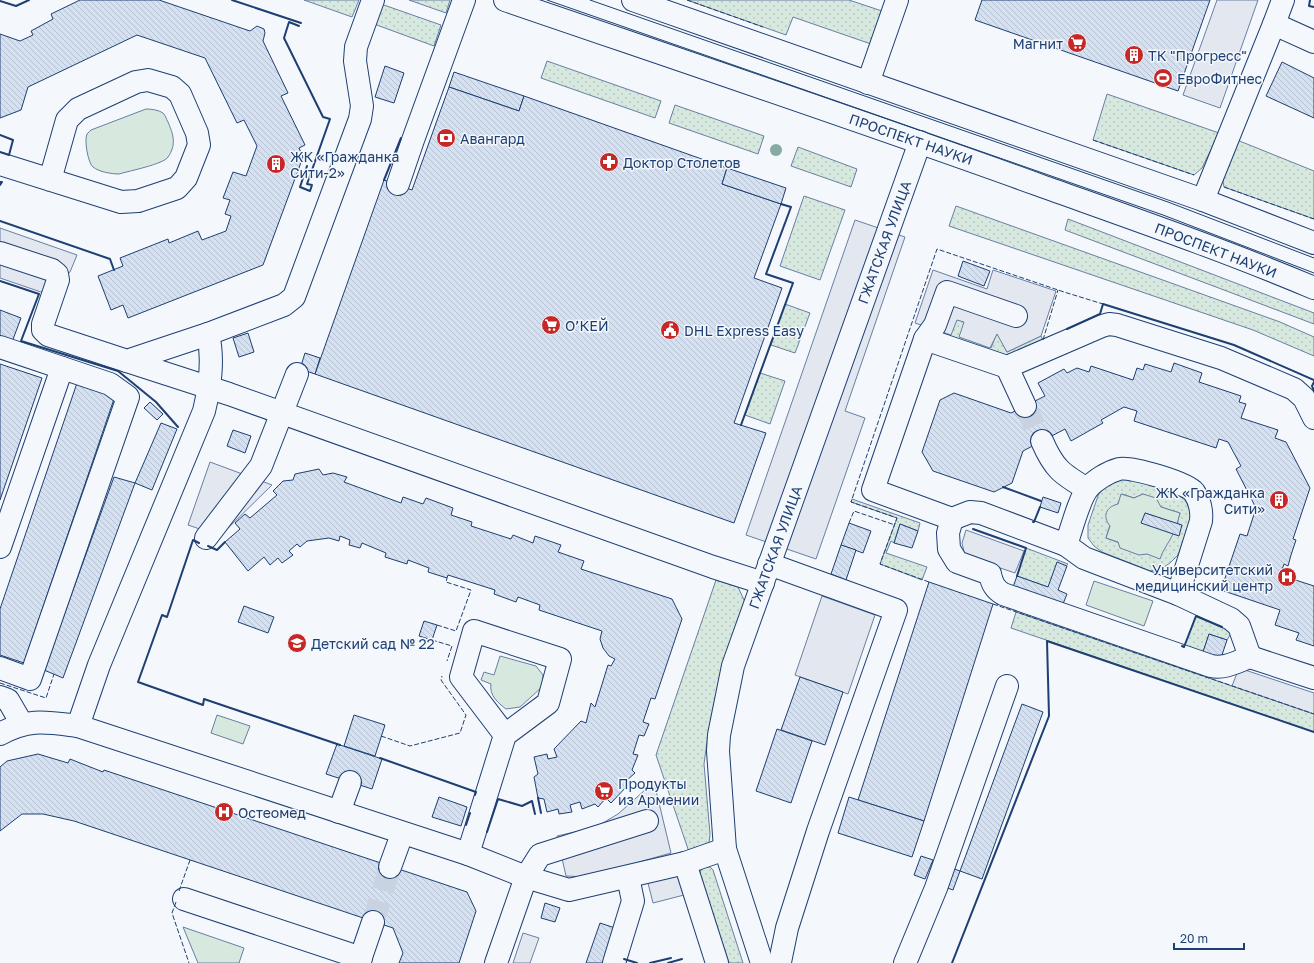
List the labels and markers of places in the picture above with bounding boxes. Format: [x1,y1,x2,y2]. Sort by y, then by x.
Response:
supermarket icon: Магнит [1066,32,1088,54]
place label: Магнит [1013,35,1063,52]
building icon: ТК "Прогресс" [1123,44,1145,66]
place label: ТК "Прогресс" [1148,47,1247,64]
sports icon: ЕвроФитнес [1152,67,1174,89]
place label: ЕвроФитнес [1177,70,1263,87]
bank icon: Авангард [435,127,457,149]
place label: Авангард [460,130,525,147]
place label: ЖК «Гражданка Сити-2» [290,148,399,181]
pharmacy icon: Доктор Столетов [598,151,620,173]
building icon: ЖК «Гражданка Сити-2» [265,153,287,175]
place label: Доктор Столетов [623,154,741,171]
supermarket icon: О’КЕЙ [540,314,562,336]
place label: О’КЕЙ [565,317,609,334]
public building icon: DHL Express Easy [659,319,681,341]
place label: DHL Express Easy [684,322,804,339]
place label: ЖК «Гражданка Сити» [1156,484,1265,517]
building icon: ЖК «Гражданка Сити» [1268,489,1290,511]
place label: Университетский медицинский центр [1135,561,1273,594]
hospital icon: Университетский медицинский центр [1276,566,1298,588]
school or university icon: Детский сад № 22 [286,632,308,654]
place label: Детский сад № 22 [311,635,435,652]
place label: Продукты из Армении [618,775,699,808]
supermarket icon: Продукты из Армении [593,780,615,802]
hospital icon: Остеомед [213,801,235,823]
place label: Остеомед [238,804,306,821]

